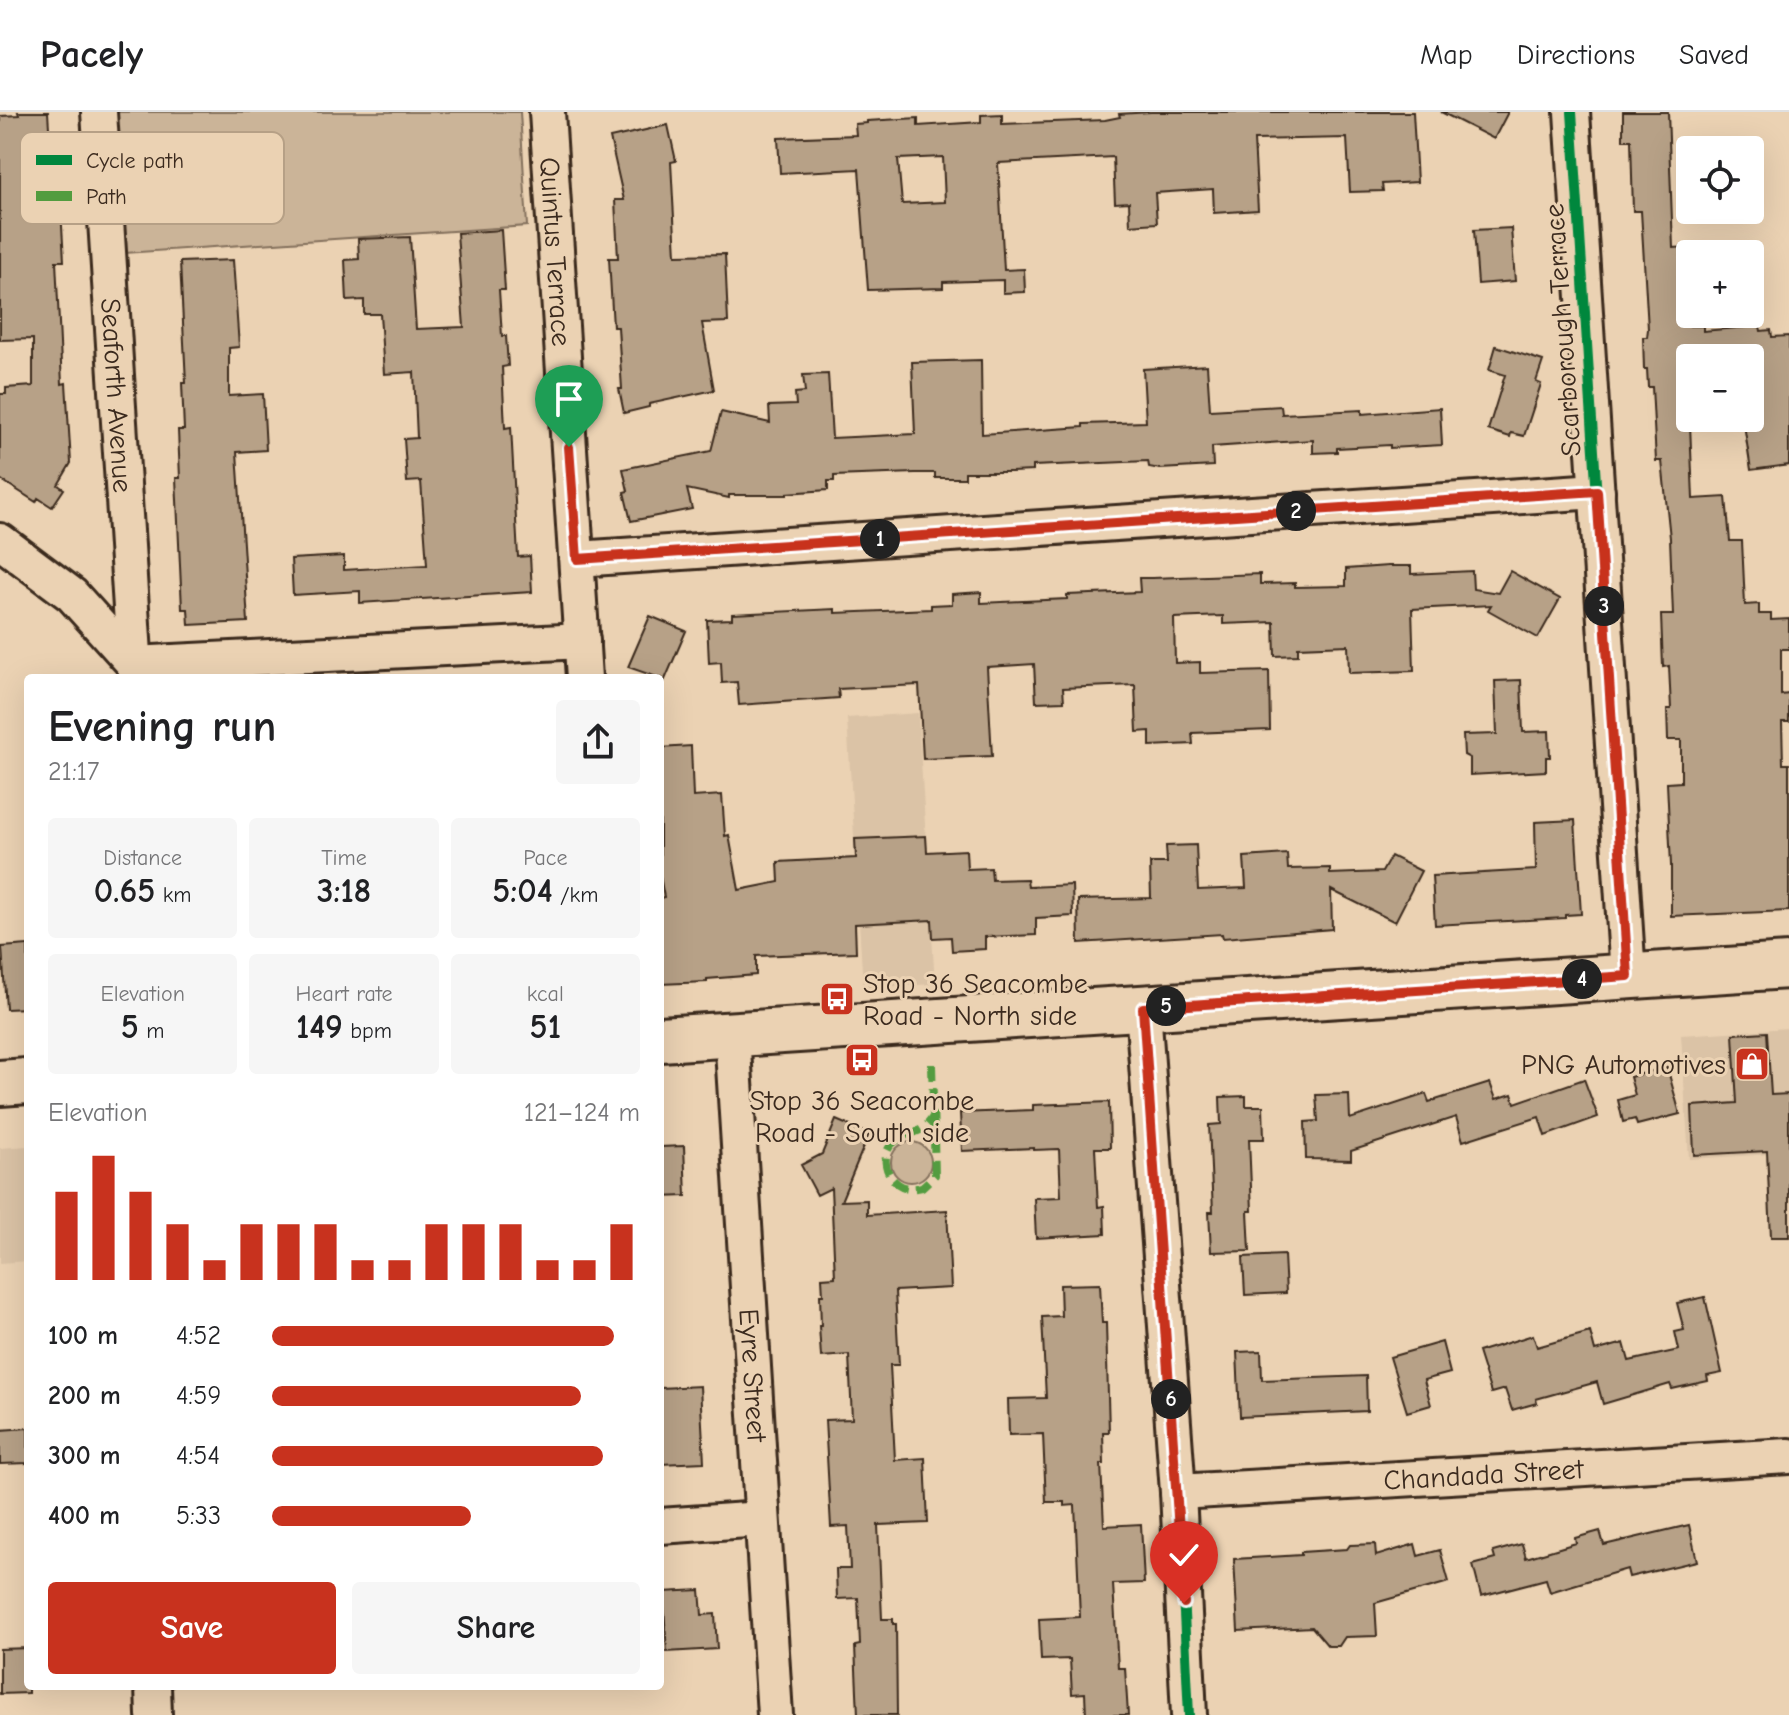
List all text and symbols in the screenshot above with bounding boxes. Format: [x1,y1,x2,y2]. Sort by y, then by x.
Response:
text: Pacely [40,33,143,77]
text: Map [1420,39,1473,71]
text: Directions [1517,39,1635,71]
text: Saved [1679,39,1749,71]
legend [20,132,284,224]
map controls [1676,136,1764,432]
button: locate [1676,136,1764,224]
text: Cycle path [86,148,184,174]
street label: Quintus Terrace [533,156,577,347]
text: Path [86,184,127,210]
street label: Scarborough Terrace [1538,202,1588,457]
button: + [1676,240,1764,328]
street label: Seaforth Avenue [94,297,139,494]
button: − [1676,344,1764,432]
pin [535,365,603,447]
icon: arrive [547,377,591,421]
pin: 2 [1276,491,1316,531]
text: 2 [1291,498,1301,524]
pin: 1 [860,519,900,559]
text: 1 [876,526,884,552]
pin: 3 [1584,586,1624,626]
text: 3 [1599,593,1609,619]
button: share [556,700,640,784]
text: Evening run [48,701,276,752]
text: 21:17 [48,757,99,787]
text: Distance [103,845,182,871]
text: Time [321,845,367,871]
text: Pace [523,845,568,871]
text: 0.65 [94,871,155,911]
text: 3:18 [317,871,371,911]
text: 5:04 [492,871,553,911]
text: km [155,882,191,908]
text: /km [553,882,598,908]
pin: 4 [1562,959,1602,999]
text: 4 [1577,966,1587,992]
place label: Stop 36 Seacombe Road - North side [863,968,1088,1032]
bus stop icon: Stop 36 Seacombe Road - North side [818,980,856,1018]
text: Elevation [101,981,185,1007]
text: Heart rate [295,981,392,1007]
text: kcal [527,981,564,1007]
pin: 5 [1146,986,1186,1026]
text: 5 [1160,993,1172,1019]
text: 5 [121,1007,139,1047]
text: 149 [296,1007,343,1047]
text: 51 [530,1007,561,1047]
text: m [139,1018,164,1044]
text: bpm [343,1018,392,1044]
bus stop icon: Stop 36 Seacombe Road - South side [843,1041,881,1079]
shop icon: PNG Automotives [1733,1045,1771,1083]
place label: PNG Automotives [1521,1049,1726,1081]
place label: Stop 36 Seacombe Road - South side [750,1085,974,1149]
text: Elevation [48,1098,148,1128]
text: 121–124 m [524,1098,640,1128]
street label: Eyre Street [732,1308,773,1444]
text: 100 m [48,1321,118,1351]
text: 4:52 [176,1321,221,1351]
pin: 6 [1151,1379,1191,1419]
text: 200 m [48,1381,121,1411]
text: 4:59 [176,1381,221,1411]
text: 6 [1165,1386,1177,1412]
text: 300 m [48,1441,121,1471]
text: 4:54 [176,1441,220,1471]
street label: Chandada Street [1383,1453,1585,1497]
text: 400 m [48,1501,120,1531]
text: 5:33 [176,1501,221,1531]
pin [1150,1521,1218,1603]
icon: check [1162,1533,1206,1577]
button: Save [48,1582,336,1674]
button: Share [352,1582,640,1674]

